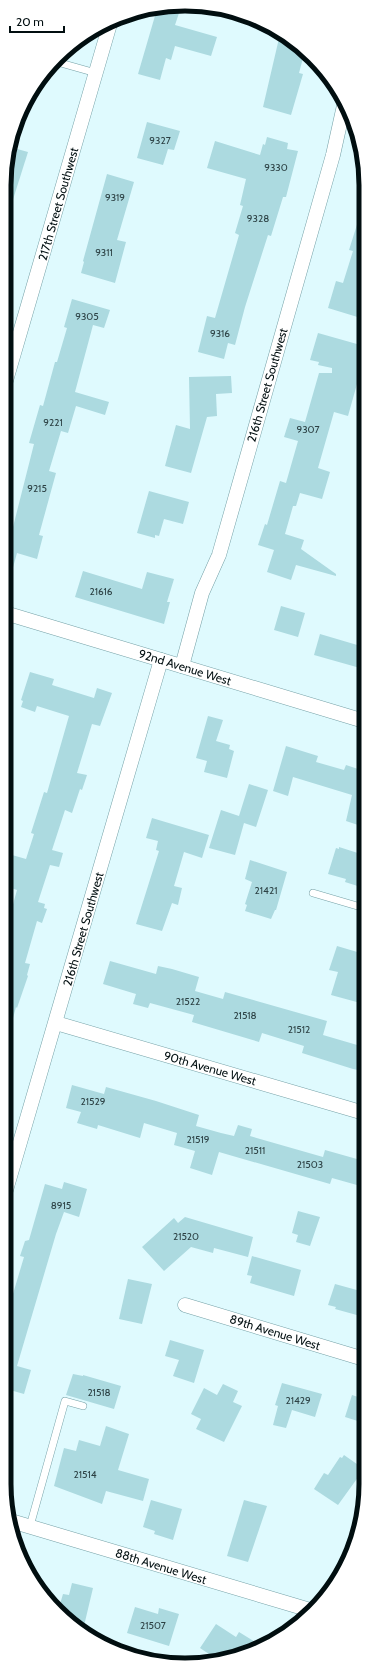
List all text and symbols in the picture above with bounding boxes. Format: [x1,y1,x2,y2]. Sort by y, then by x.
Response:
scale bar [10,8,64,34]
text: 20 m [16,14,44,29]
house number: 9327 [149,134,171,147]
street label: 217th Street Southwest [35,146,81,262]
house number: 9330 [264,161,288,174]
house number: 9319 [105,191,125,204]
house number: 9328 [247,212,269,225]
house number: 9311 [95,246,113,259]
house number: 9305 [75,310,99,323]
street label: 216th Street Southwest [244,326,290,444]
house number: 9316 [210,327,230,340]
house number: 9221 [43,416,63,429]
house number: 9307 [297,423,320,436]
house number: 9215 [27,482,47,495]
house number: 21616 [89,585,113,598]
street label: 92nd Avenue West [137,646,233,688]
street label: 216th Street Southwest [60,870,106,988]
house number: 21421 [255,884,277,897]
house number: 21522 [176,995,200,1008]
house number: 21518 [233,1009,257,1022]
house number: 21512 [288,1023,310,1036]
street label: 90th Avenue West [162,1048,258,1088]
house number: 21529 [81,1095,106,1108]
house number: 21519 [187,1133,210,1146]
house number: 21511 [245,1144,265,1157]
house number: 21503 [297,1158,323,1171]
house number: 8915 [51,1199,71,1212]
house number: 21520 [173,1230,199,1243]
street label: 89th Avenue West [228,1311,322,1353]
house number: 21518 [87,1386,111,1399]
house number: 21429 [285,1394,311,1407]
house number: 21514 [74,1468,97,1481]
street label: 88th Avenue West [114,1545,208,1587]
house number: 21507 [140,1619,166,1632]

